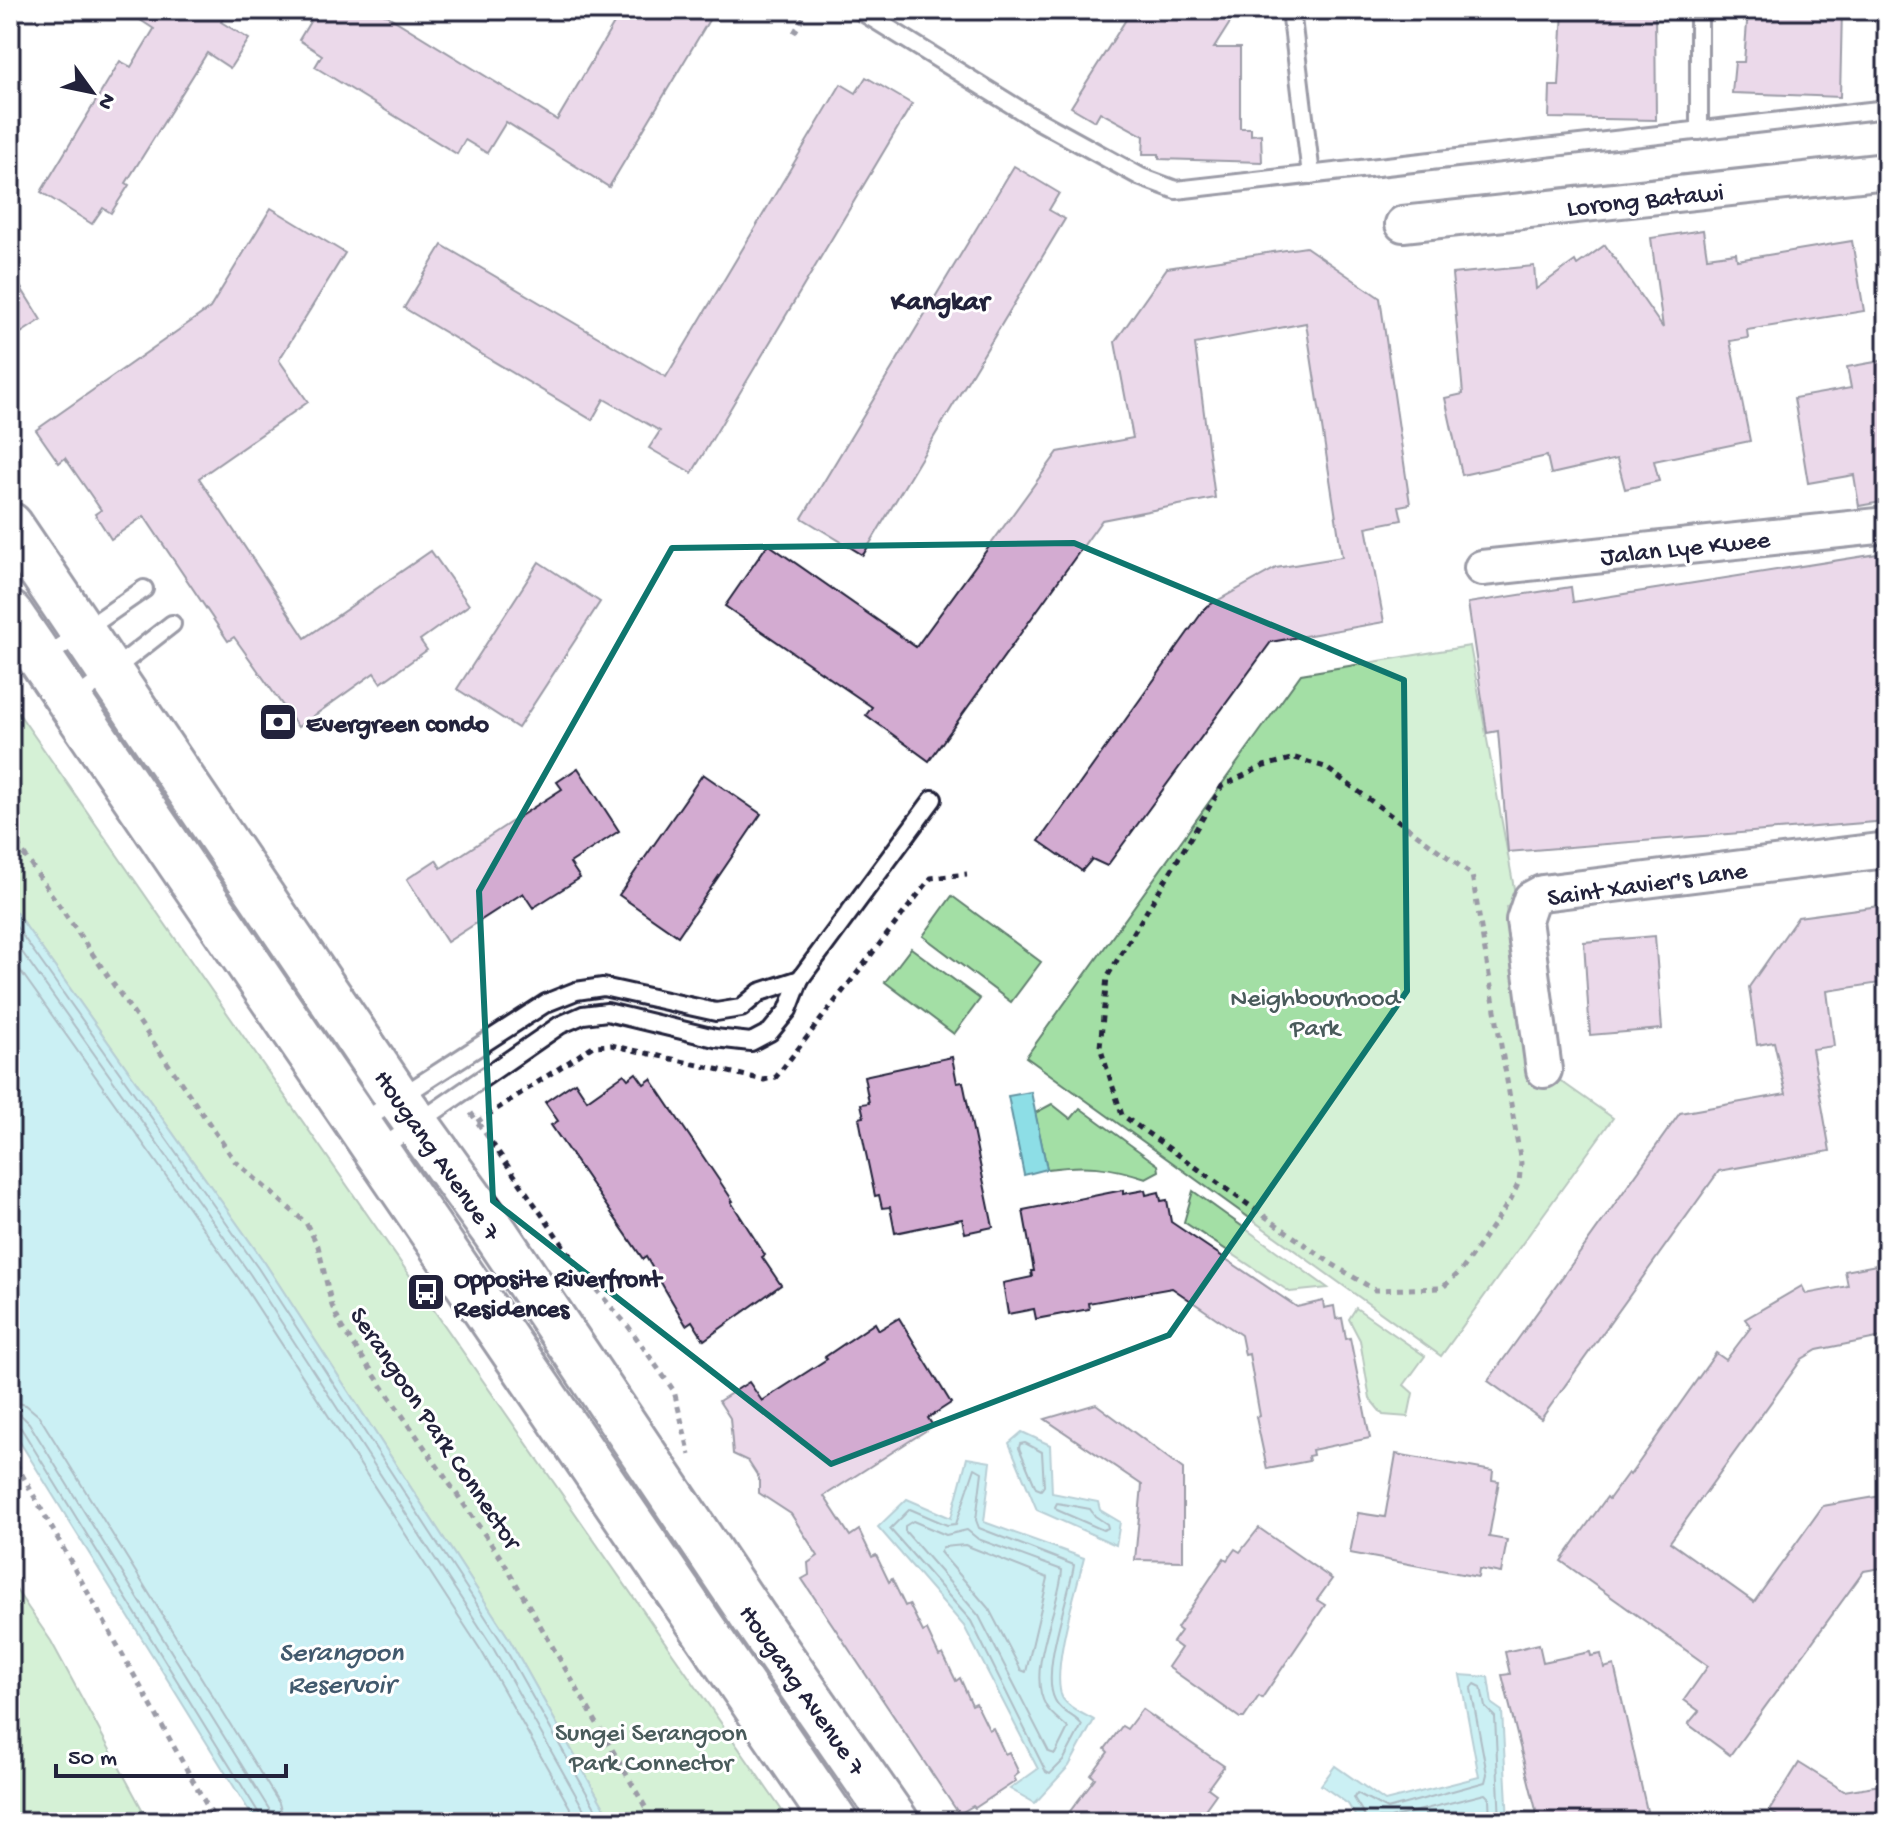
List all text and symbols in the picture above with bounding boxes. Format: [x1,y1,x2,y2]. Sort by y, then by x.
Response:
north arrow [52,52,132,132]
text: N [91,88,120,114]
street label: Lorong Batawi [1565,179,1725,226]
district label: Kangkar [890,287,992,320]
street label: Jalan Lye Kwee [1599,526,1772,575]
bank icon: Evergreen condo [257,701,299,743]
place label: Evergreen condo [306,711,490,742]
street label: Saint Xavier's Lane [1546,857,1750,916]
park label: Neighbourhood Park [1230,985,1402,1046]
street label: Hougang Avenue 7 [365,1065,506,1249]
place label: Opposite Riverfront Residences [453,1266,663,1327]
bus stop icon: Opposite Riverfront Residences [405,1271,447,1313]
street label: Serangoon Park Connector [341,1303,527,1559]
street label: Hougang Avenue 7 [730,1600,871,1784]
water label: Serangoon Reservoir [279,1638,404,1703]
park label: Sungei Serangoon Park Connector [555,1720,748,1781]
scale bar [56,1728,286,1778]
text: 50 m [68,1745,117,1774]

